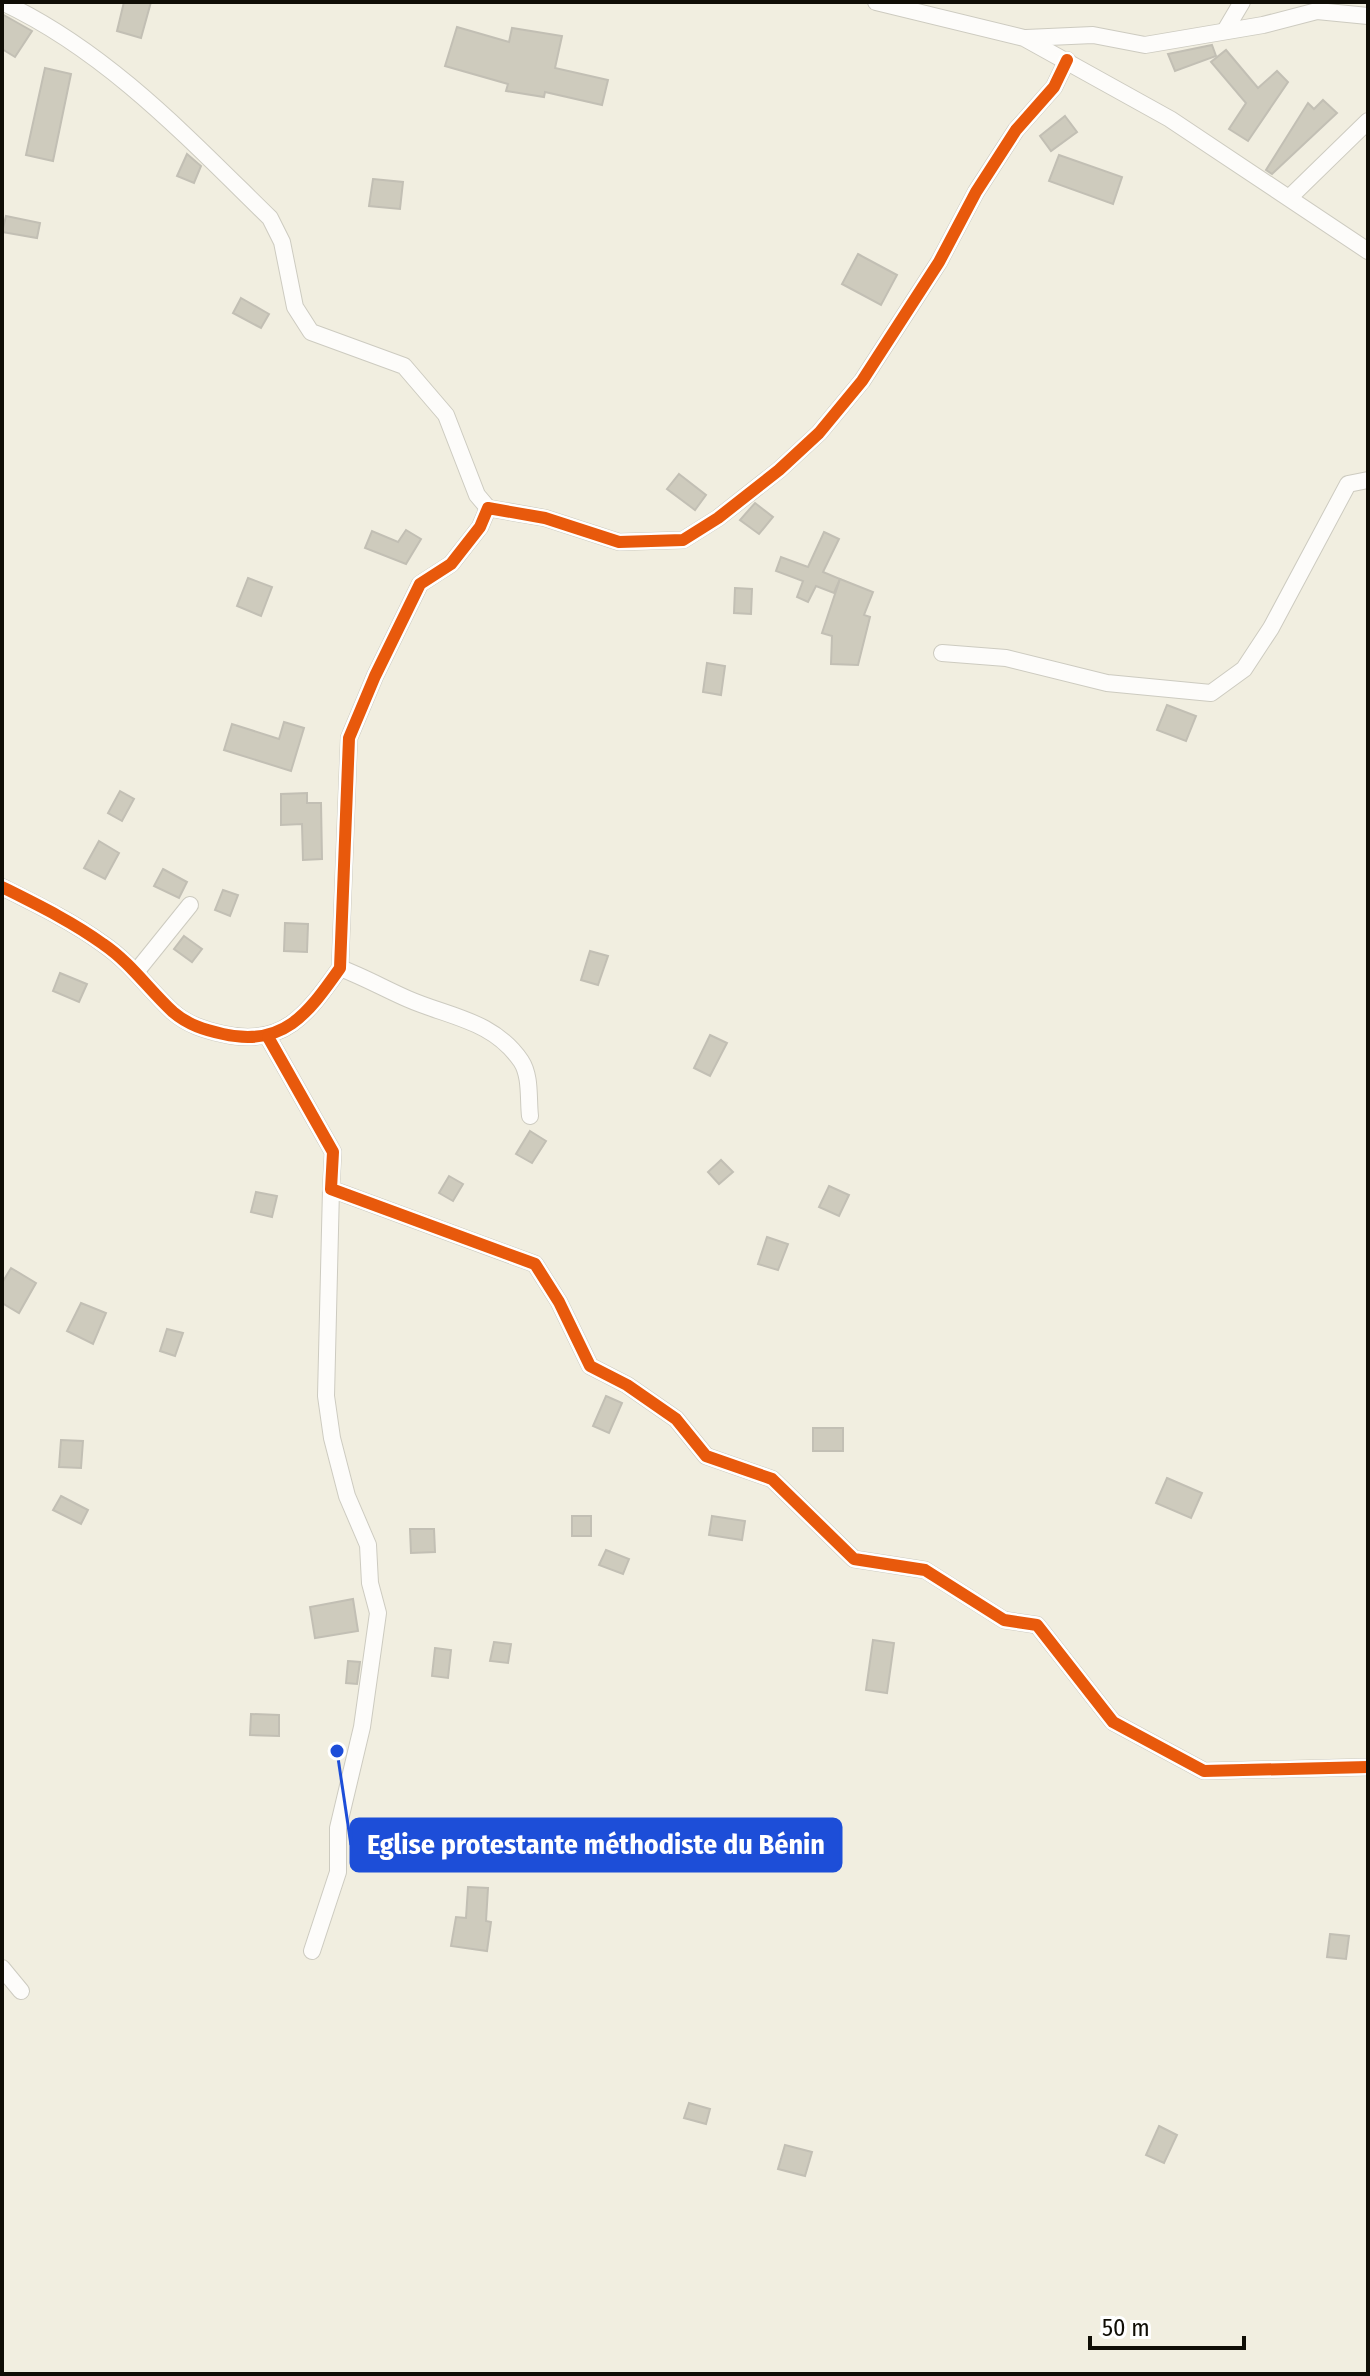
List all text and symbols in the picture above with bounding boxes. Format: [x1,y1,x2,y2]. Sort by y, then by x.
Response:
callout: Eglise protestante méthodiste du Bénin [351,1819,841,1871]
text: Eglise protestante méthodiste du Bénin [367,1828,825,1861]
scale bar [1090,2300,1244,2350]
text: 50 m [1102,2314,1150,2342]

